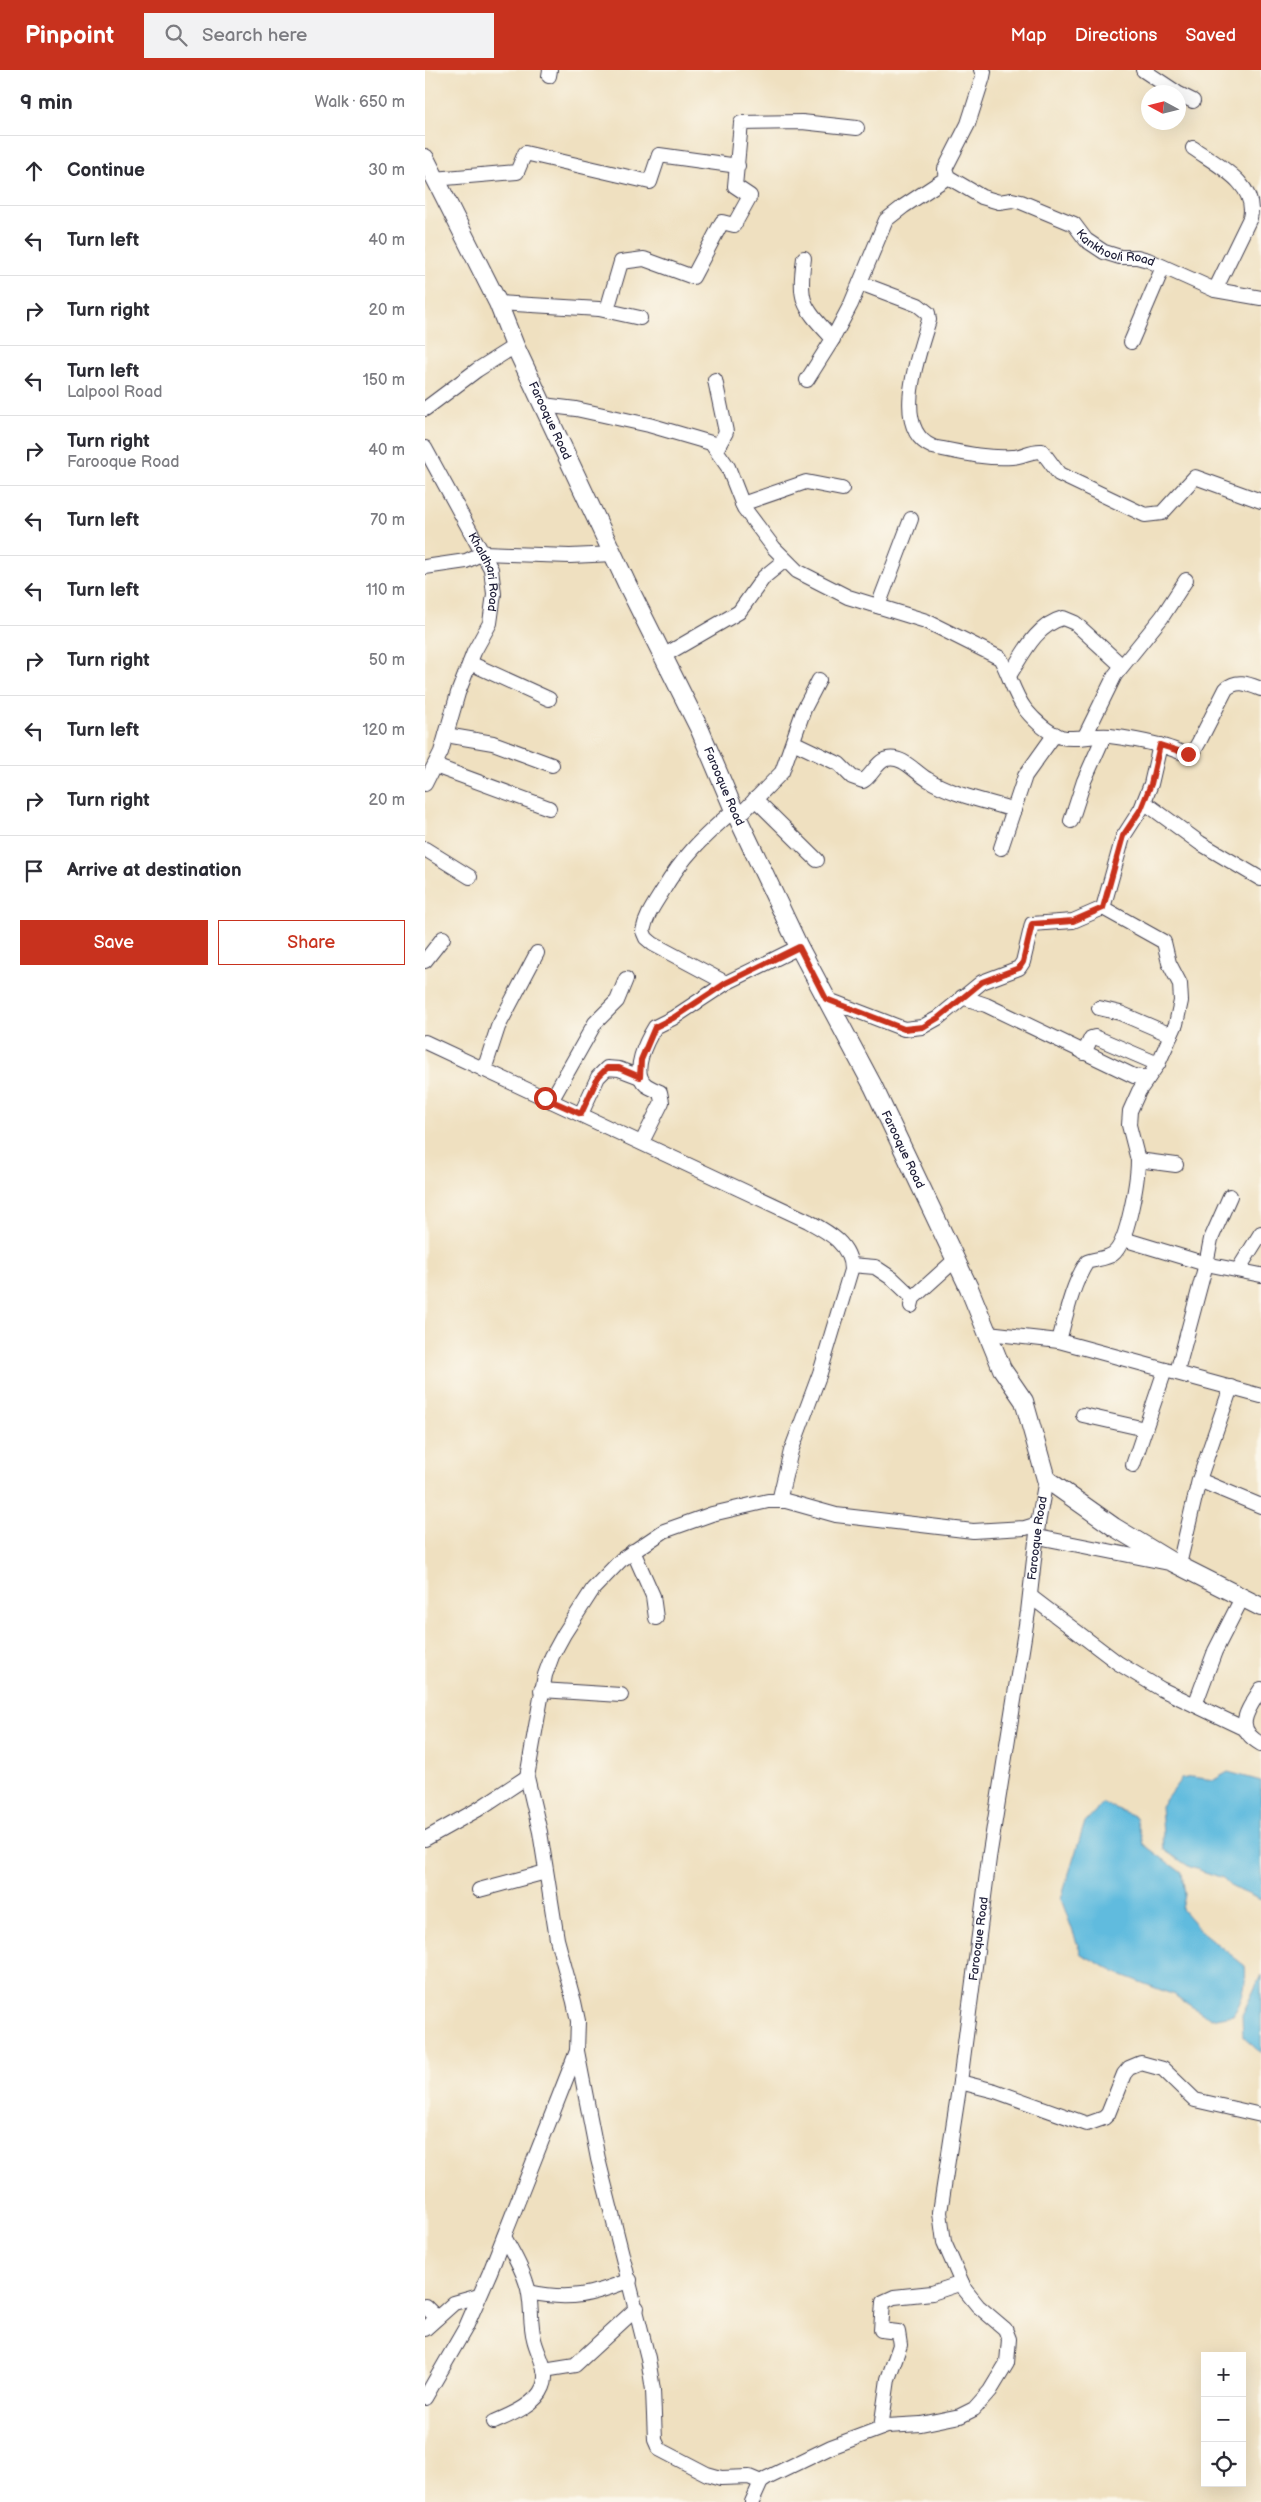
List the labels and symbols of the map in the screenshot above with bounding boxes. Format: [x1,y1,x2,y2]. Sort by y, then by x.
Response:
north arrow [1141,85,1186,130]
street label: Kankhooli Road [1073,226,1157,270]
street label: Farooque Road [525,379,574,462]
street label: Khaldhari Road [465,530,501,613]
route end [1177,743,1200,766]
street label: Farooque Road [700,745,747,828]
route start [534,1087,557,1110]
street label: Farooque Road [878,1108,928,1191]
street label: Farooque Road [1025,1495,1051,1581]
street label: Farooque Road [966,1896,992,1982]

